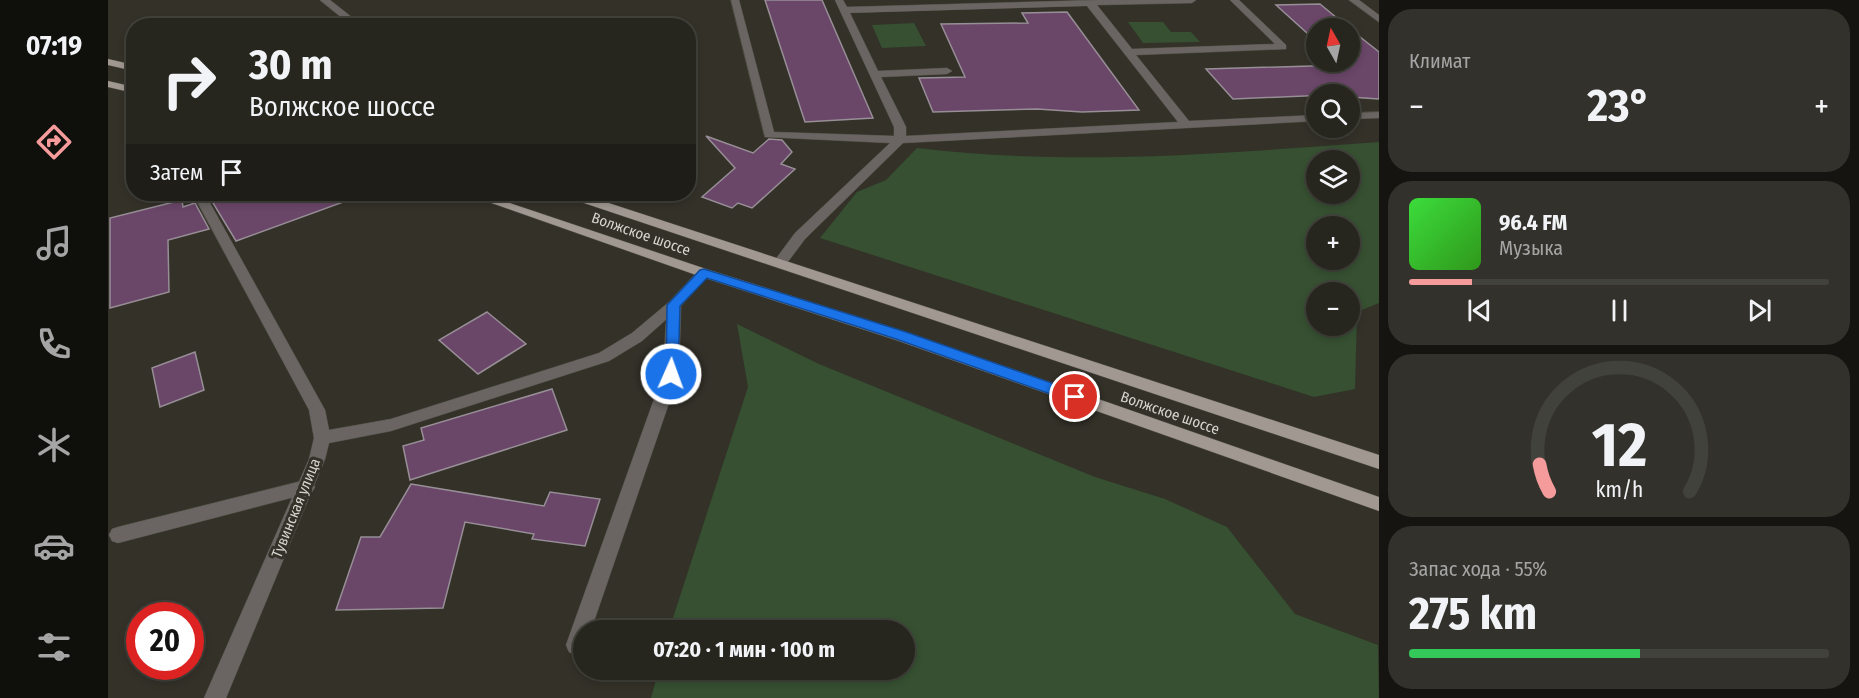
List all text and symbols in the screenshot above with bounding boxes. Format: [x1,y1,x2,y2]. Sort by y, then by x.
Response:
north arrow [1306,18,1360,72]
map controls [1306,18,1360,336]
text: 07:19 [26,30,82,62]
text: 30 m [249,40,333,90]
icon: right [150,42,228,120]
text: Климат [1409,49,1470,73]
text: 23° [1587,79,1651,133]
button: search [1306,84,1360,138]
text: − [1409,87,1424,127]
text: + [1814,87,1829,127]
text: Волжское шоссе [249,91,435,123]
icon: directions [33,121,75,163]
button: layers [1306,150,1360,204]
icon: arrive [215,156,248,189]
text: Затем [150,159,203,186]
street label: Волжское шоссе [589,209,693,259]
text: 96.4 FM [1499,209,1567,236]
button: + [1306,216,1360,270]
icon: music [33,222,75,264]
text: Музыка [1499,236,1563,260]
button: − [1306,282,1360,336]
icon: previous [1463,294,1496,327]
icon: pause [1603,294,1636,327]
icon: next [1743,294,1776,327]
icon: phone [33,323,75,365]
position arrow [639,342,703,406]
pin [1049,371,1100,422]
icon: arrive [1058,380,1091,413]
street label: Волжское шоссе [1118,388,1222,438]
text: 12 [1591,408,1647,483]
icon: climate [33,424,75,466]
street label: Тувинская улица [268,456,324,560]
text: km/h [1595,478,1643,504]
icon: car [33,525,75,567]
text: Запас хода · 55% [1409,557,1547,581]
text: 275 km [1409,587,1537,641]
speed limit sign: 20 [126,602,204,680]
icon: filters [33,626,75,668]
text: 07:20 · 1 мин · 100 m [653,636,835,663]

